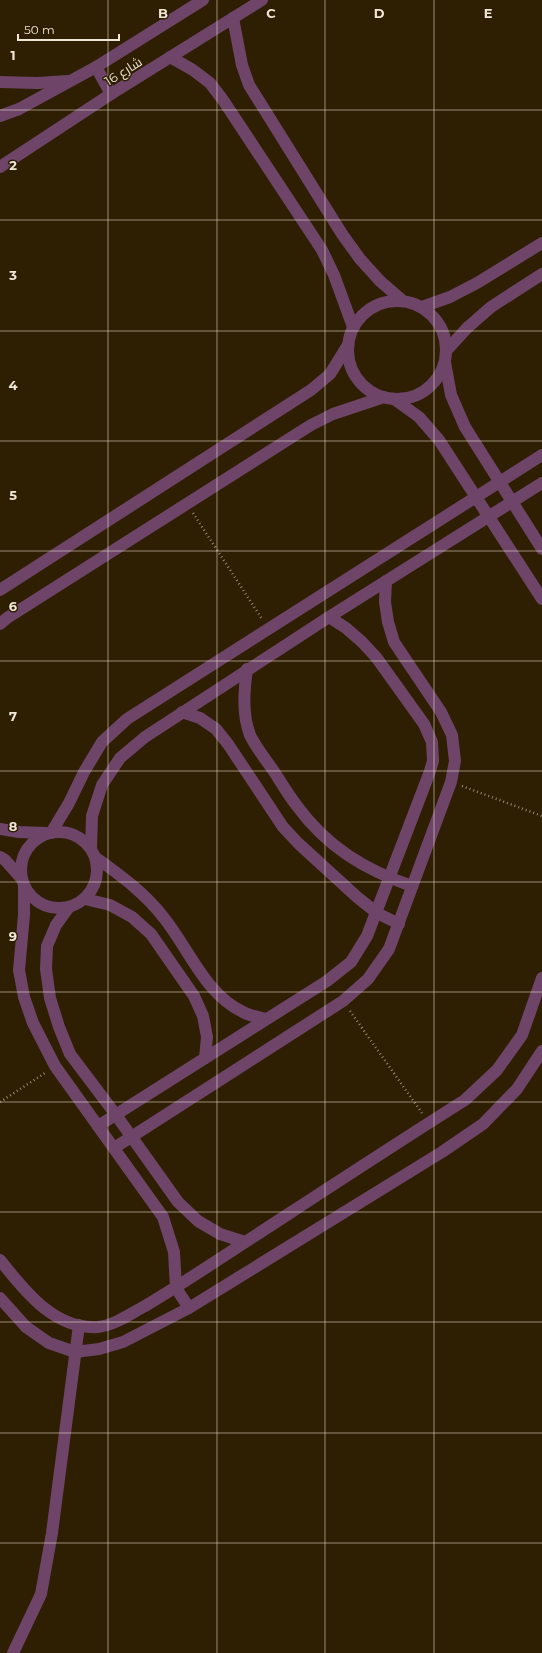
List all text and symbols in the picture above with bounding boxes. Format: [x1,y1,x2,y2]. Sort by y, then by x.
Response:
text: B [158,5,168,21]
text: C [266,5,276,21]
text: D [374,5,385,21]
text: E [484,5,493,21]
scale bar [18,16,119,42]
text: 50 m [24,22,55,37]
text: 1 [10,47,16,63]
street label: شارع 16 [101,53,145,90]
text: 2 [9,157,17,173]
text: 3 [8,267,17,283]
text: 4 [9,377,18,393]
text: 5 [9,487,17,503]
text: 6 [9,598,18,614]
text: 7 [9,708,17,724]
text: 8 [9,818,18,834]
text: 9 [9,928,17,944]

